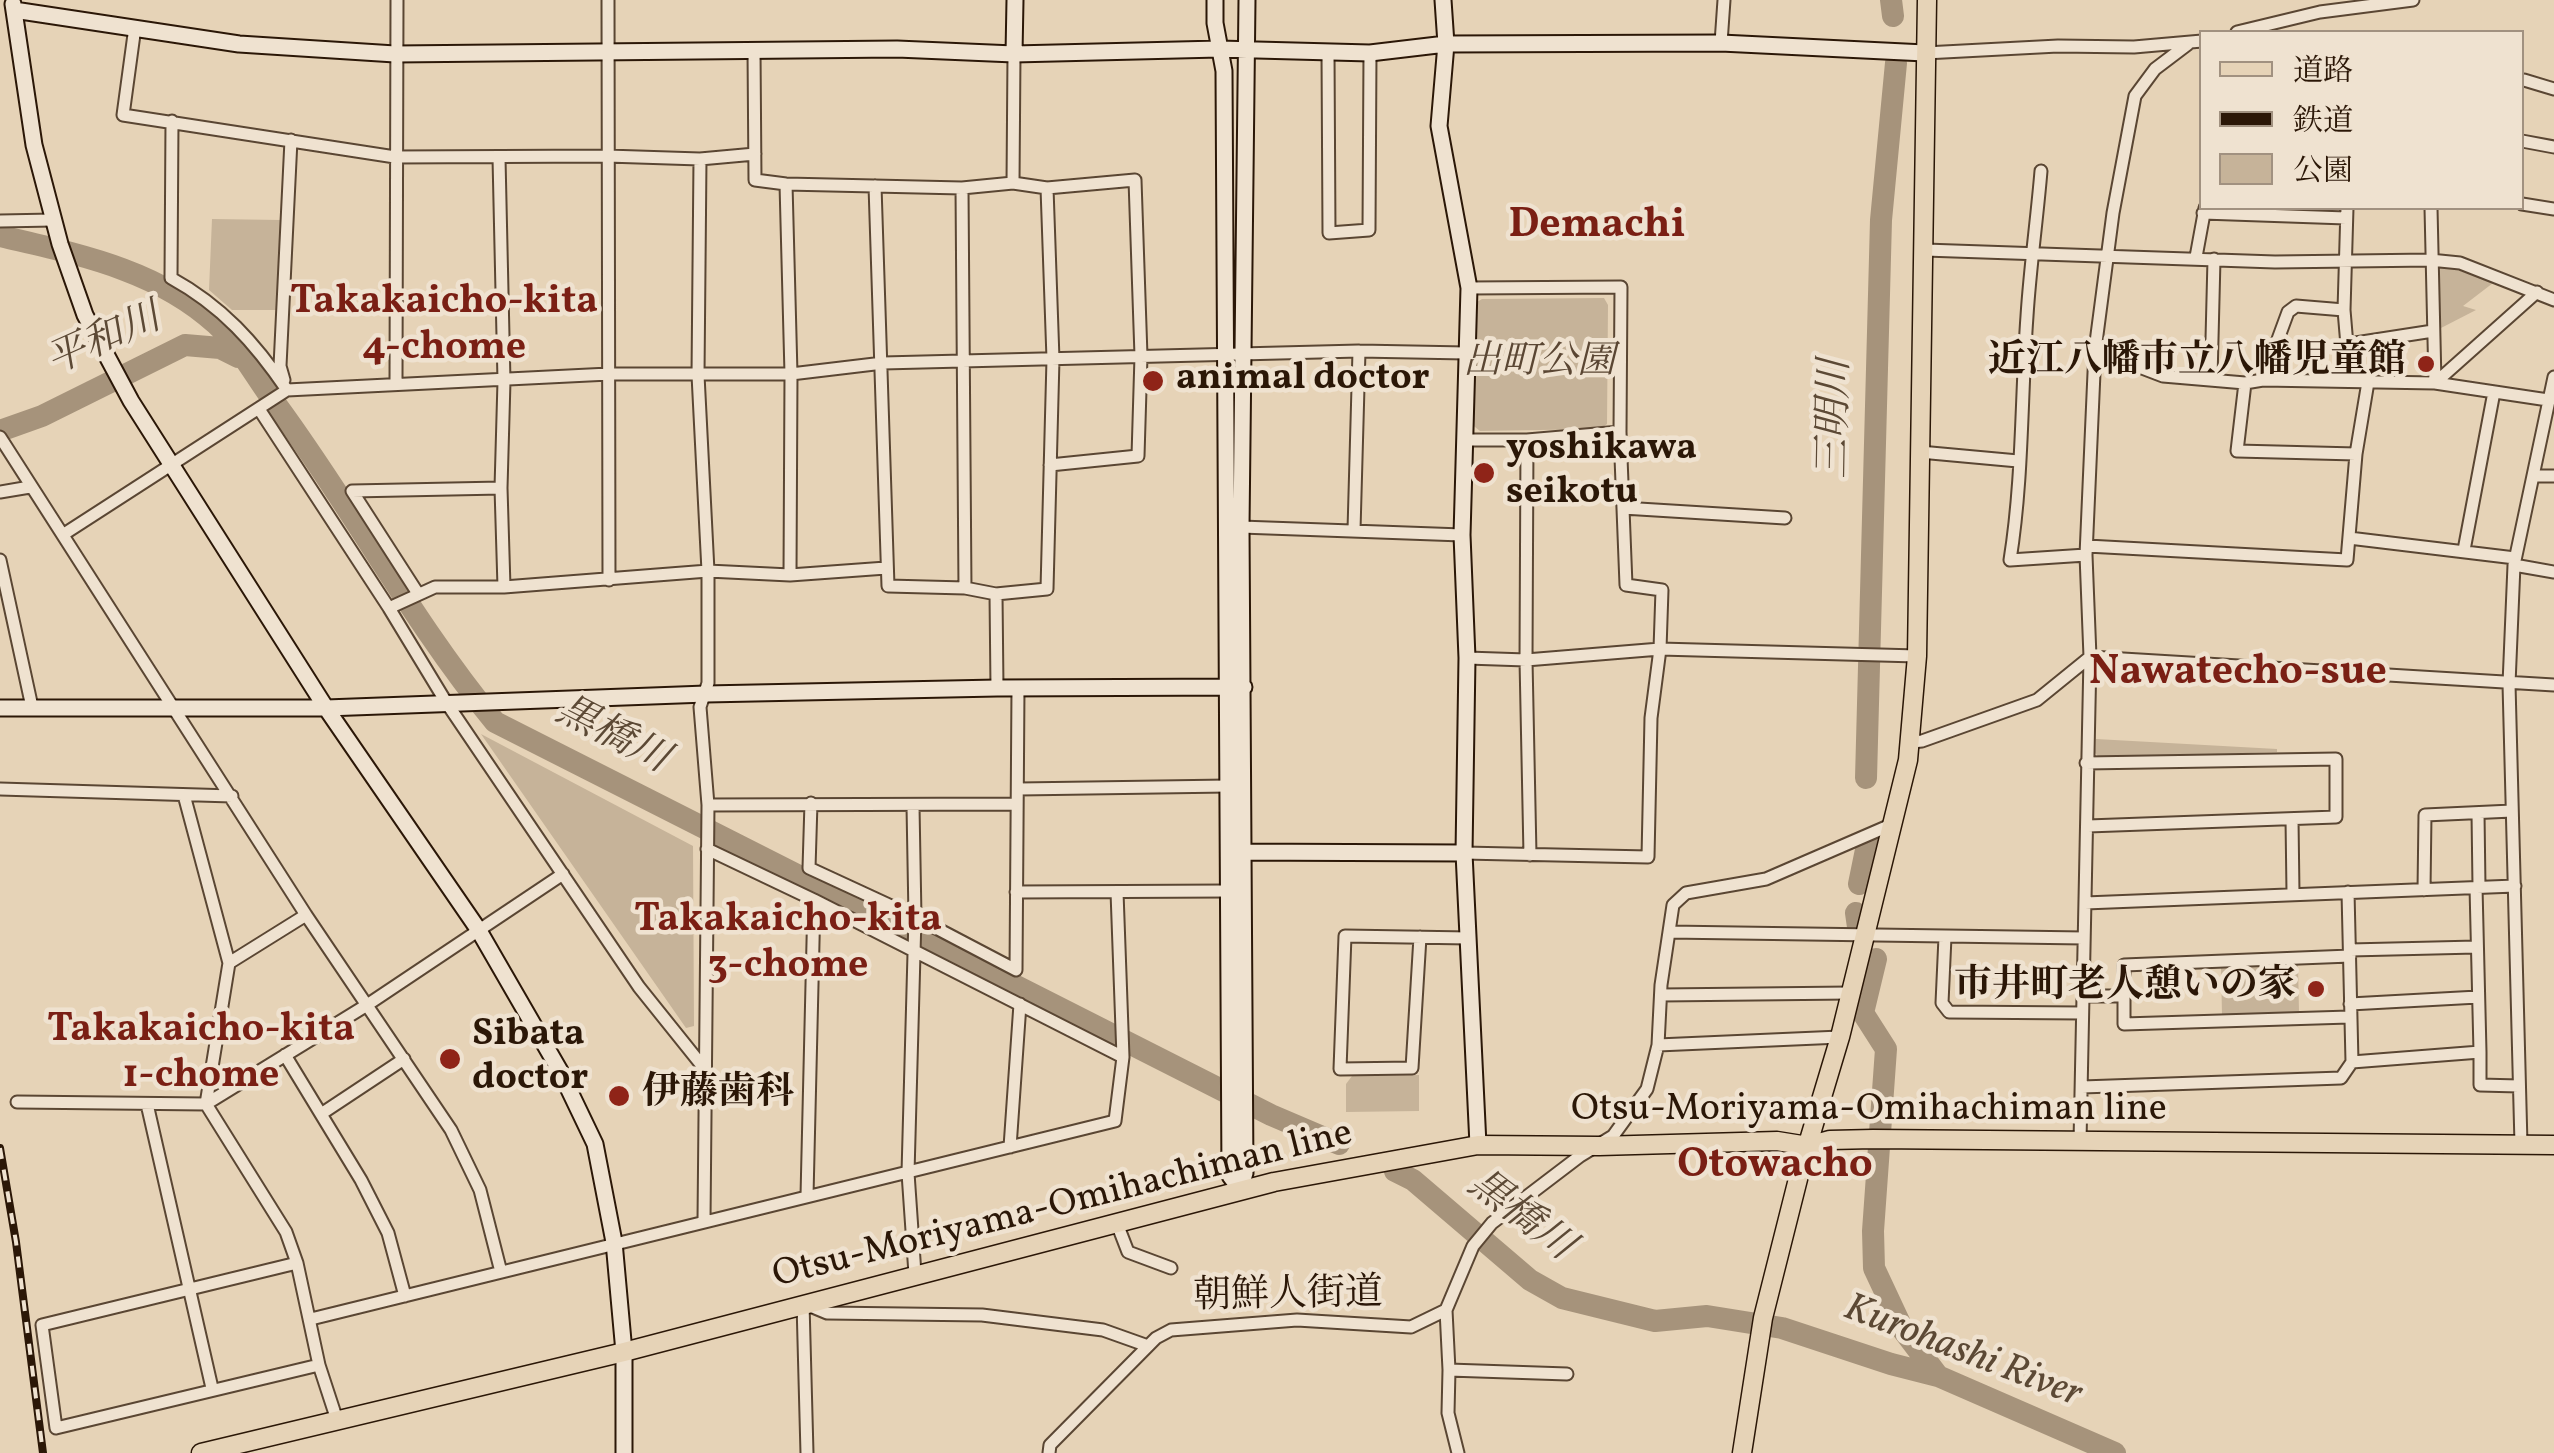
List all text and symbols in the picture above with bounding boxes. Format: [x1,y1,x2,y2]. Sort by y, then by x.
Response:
legend [2199,30,2524,210]
text: 道路 [2293,51,2353,93]
text: 鉄道 [2293,101,2353,143]
text: 公園 [2293,151,2353,193]
district label: Demachi [1508,203,1686,253]
district label: Takakaicho-kita 4-chome [290,281,598,375]
water label: 平和川 [40,297,170,389]
place label: 近江八幡市立八幡児童館 [1988,341,2406,387]
park label: 出町公園 [1463,342,1615,388]
marker: 近江八幡市立八幡児童館 [2415,353,2437,375]
place label: animal doctor [1176,358,1429,404]
water label: 三明川 [1813,359,1863,479]
marker: animal doctor [1140,368,1166,394]
place label: yoshikawa seikotu [1506,428,1697,518]
marker: yoshikawa seikotu [1471,460,1497,486]
district label: Nawatecho-sue [2089,650,2387,700]
water label: 黒橋川 [547,689,675,787]
district label: Takakaicho-kita 3-chome [634,899,942,993]
place label: 市井町老人憩いの家 [1954,966,2296,1012]
marker: 市井町老人憩いの家 [2305,978,2327,1000]
district label: Takakaicho-kita 1-chome [47,1009,355,1103]
place label: Sibata doctor [472,1014,588,1104]
marker: Sibata doctor [437,1046,463,1072]
place label: 伊藤歯科 [642,1073,794,1119]
marker: 伊藤歯科 [606,1083,632,1109]
street label: Otsu-Moriyama-Omihachiman line [1571,1089,2167,1135]
street label: Otsu-Moriyama-Omihachiman line [768,1113,1358,1301]
district label: Otowacho [1677,1143,1873,1193]
water label: 黒橋川 [1457,1163,1581,1273]
street label: 朝鮮人街道 [1193,1274,1383,1322]
water label: Kurohashi River [1836,1287,2088,1421]

